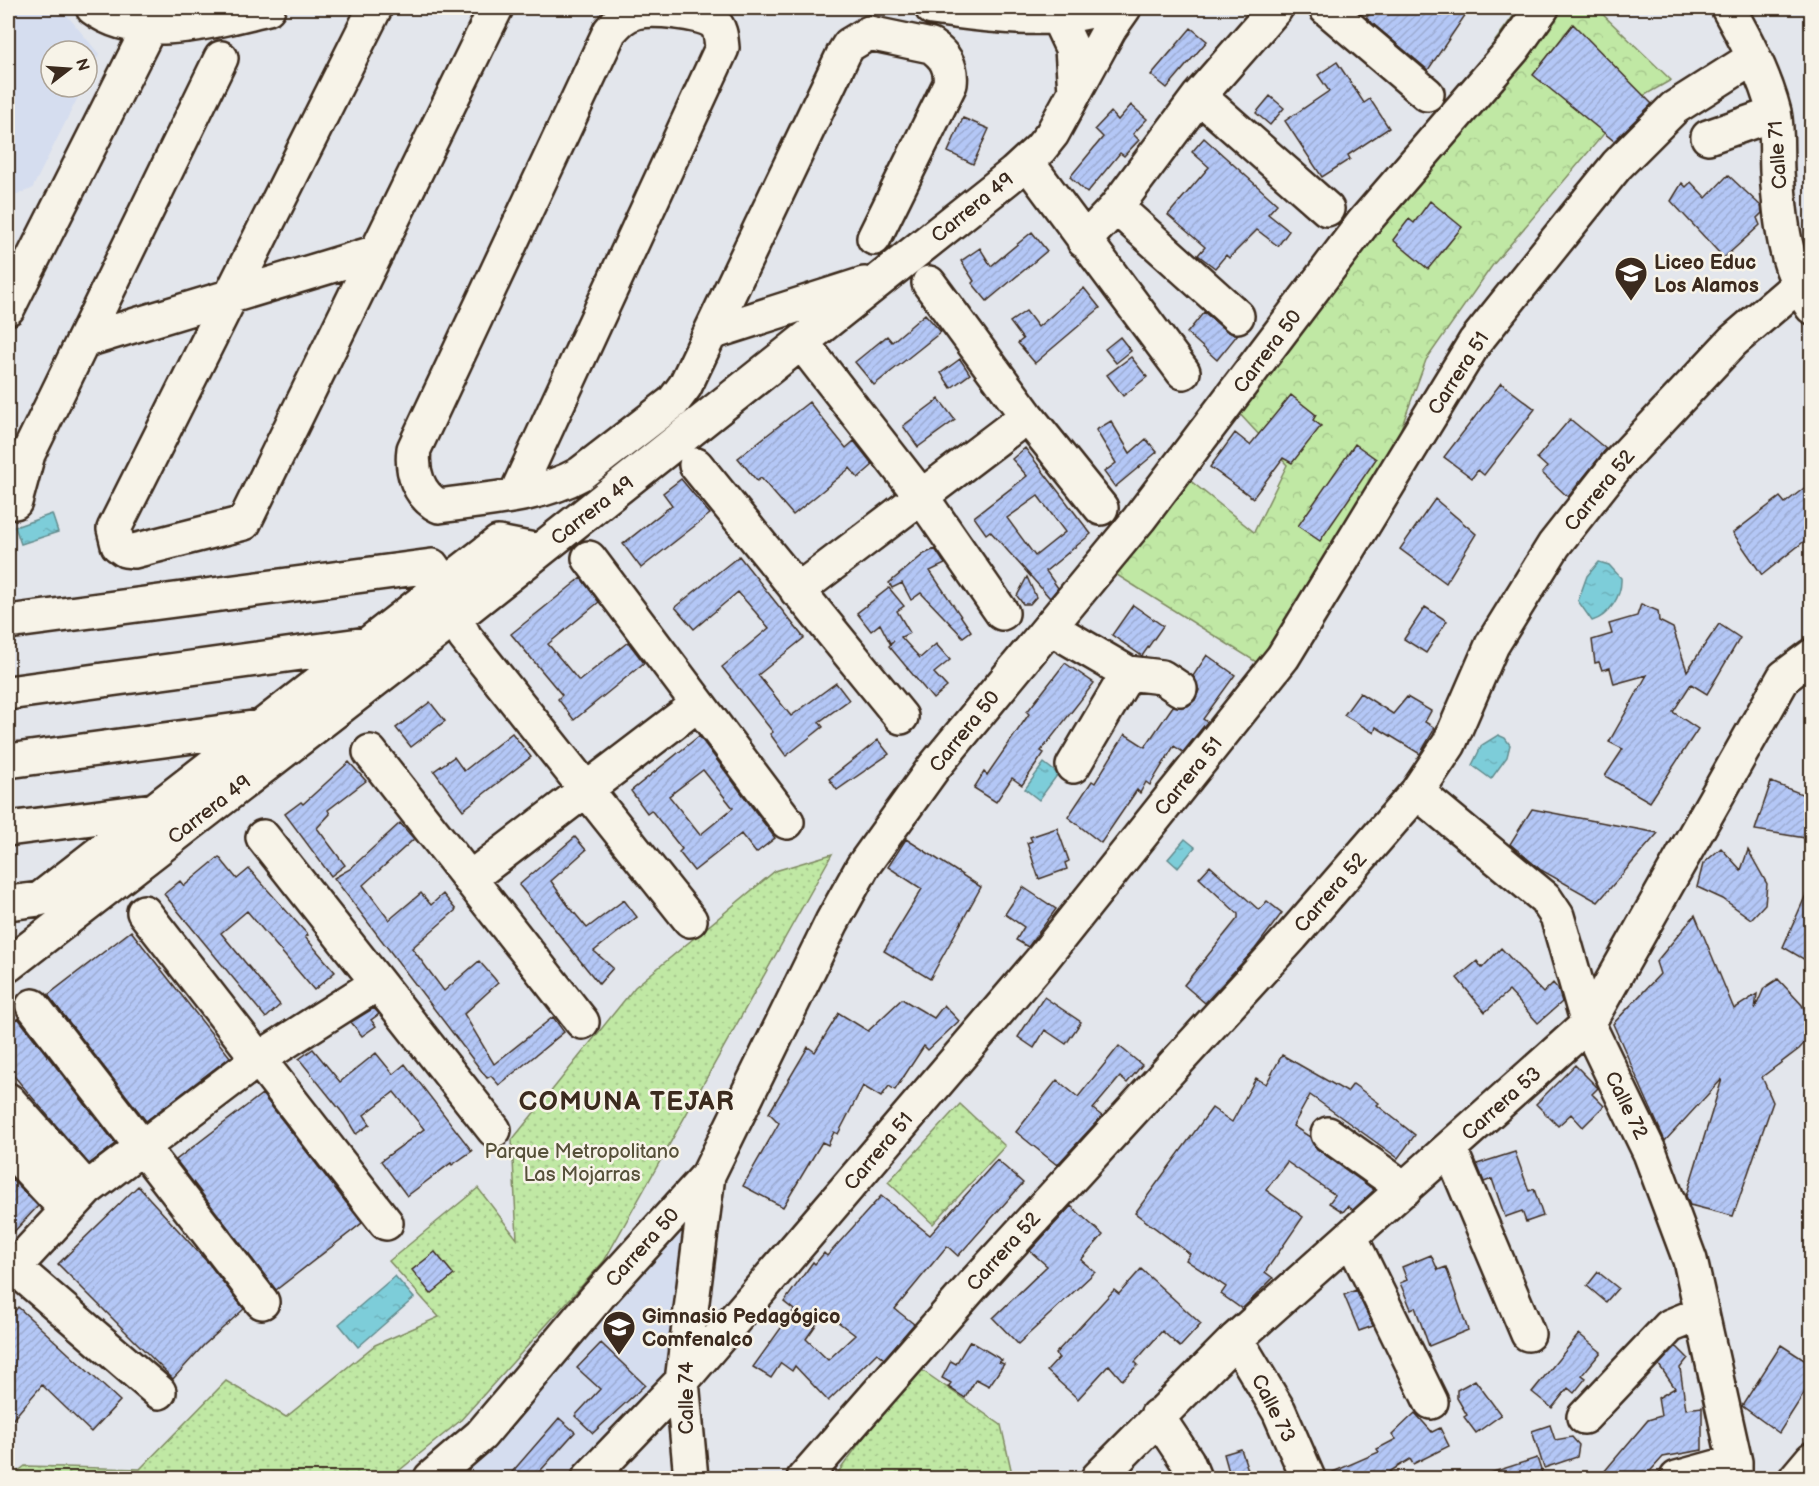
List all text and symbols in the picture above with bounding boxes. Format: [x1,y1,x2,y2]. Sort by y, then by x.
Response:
north arrow [39,39,99,99]
text: N [71,57,93,74]
street label: Calle 71 [1764,120,1792,190]
street label: Carrera 49 [927,167,1019,248]
place label: Liceo Educ Los Alamos [1654,251,1759,298]
school or university icon: Liceo Educ Los Alamos [1613,255,1649,302]
street label: Carrera 50 [1229,305,1307,398]
street label: Carrera 51 [1423,328,1495,420]
street label: Carrera 52 [1560,445,1640,536]
street label: Carrera 49 [546,471,639,551]
street label: Carrera 50 [925,686,1005,777]
street label: Carrera 51 [1150,732,1228,821]
street label: Carrera 49 [163,770,256,850]
street label: Carrera 52 [1289,848,1372,938]
street label: Carrera 53 [1457,1062,1546,1146]
street label: Calle 72 [1599,1068,1653,1144]
district label: COMUNA TEJAR [519,1087,735,1118]
street label: Carrera 51 [839,1108,918,1195]
park label: Parque Metropolitano Las Mojarras [484,1140,680,1187]
street label: Carrera 50 [601,1203,685,1292]
street label: Carrera 52 [962,1207,1046,1296]
place label: Gimnasio Pedagógico Comfenalco [642,1305,840,1352]
school or university icon: Gimnasio Pedagógico Comfenalco [601,1309,637,1356]
street label: Calle 74 [675,1361,699,1435]
street label: Calle 73 [1246,1370,1300,1447]

